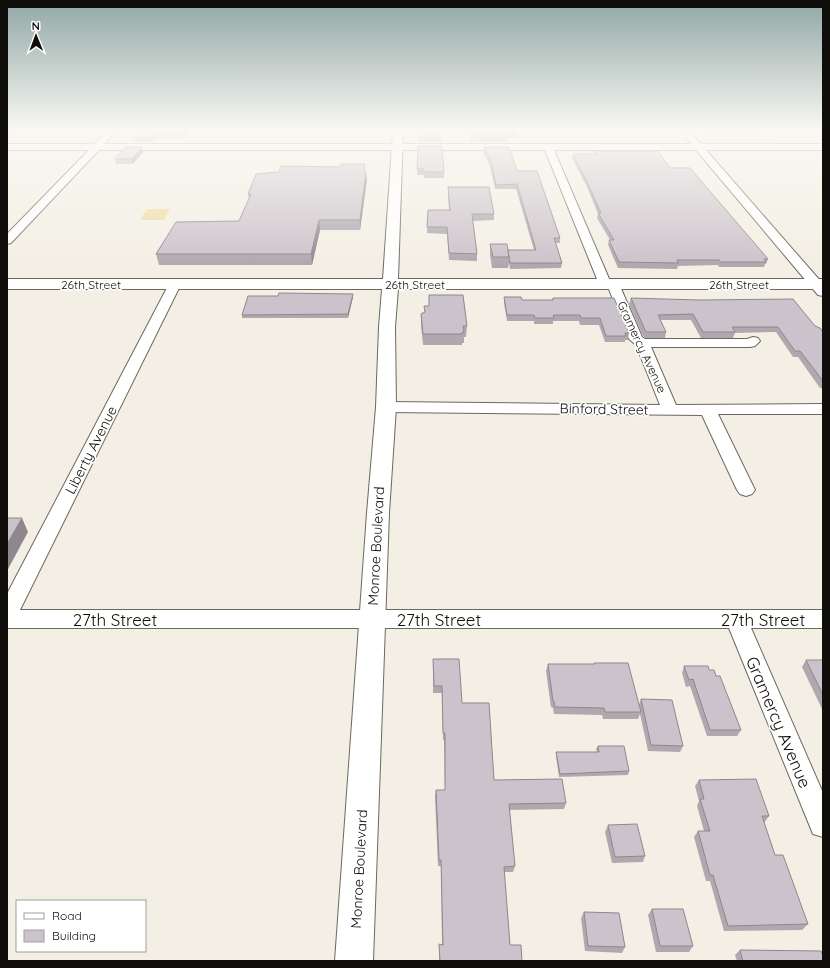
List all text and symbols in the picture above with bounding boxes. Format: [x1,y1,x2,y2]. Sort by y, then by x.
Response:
north arrow [16,16,56,56]
text: N [32,19,40,33]
street label: 26th Street [61,277,121,292]
street label: 26th Street [385,277,445,292]
street label: 26th Street [709,277,769,292]
street label: Gramercy Avenue [614,299,670,395]
street label: Binford Street [559,399,649,419]
street label: Liberty Avenue [61,403,121,497]
street label: Monroe Boulevard [364,486,388,606]
street label: 27th Street [73,609,157,630]
street label: 27th Street [397,609,481,630]
street label: 27th Street [721,609,805,630]
street label: Gramercy Avenue [742,653,816,791]
street label: Monroe Boulevard [347,809,371,929]
legend [16,900,146,952]
text: Road [52,908,82,923]
text: Building [52,928,96,943]

